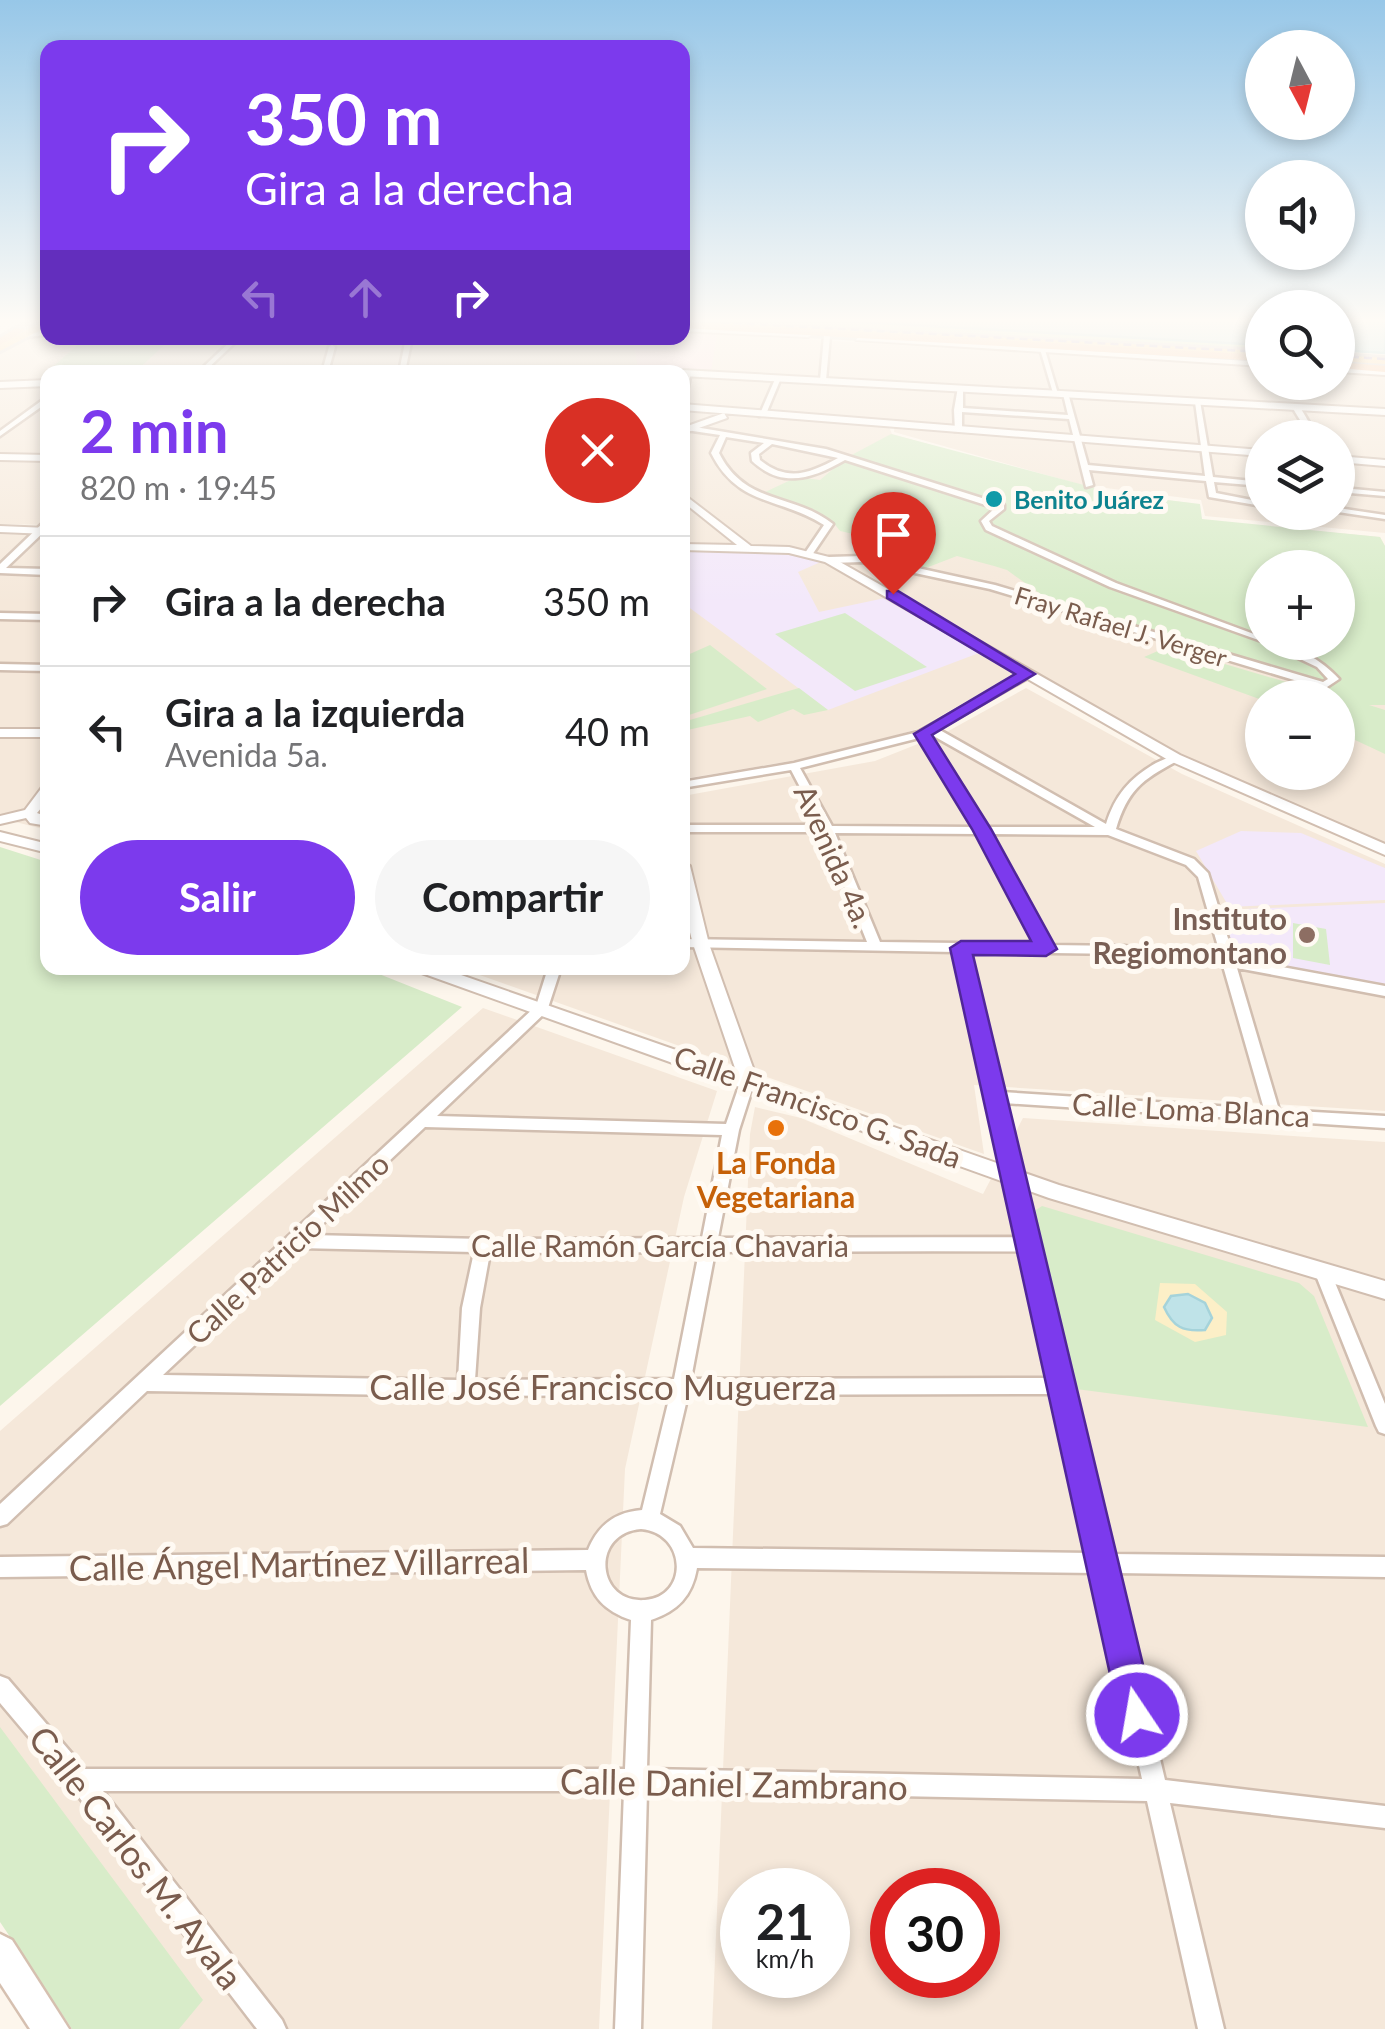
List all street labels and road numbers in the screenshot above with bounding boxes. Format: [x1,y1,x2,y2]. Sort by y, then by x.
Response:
street label: Fray Rafael J. Verger [1011,579,1231,673]
street label: Avenida 4a. [787,779,883,933]
street label: Calle Francisco G. Sada [669,1037,967,1175]
street label: Calle Loma Blanca [1071,1085,1311,1133]
street label: Calle Patricio Milmo [178,1145,396,1351]
street label: Calle Ramón García Chavaria [471,1227,849,1263]
street label: Calle José Francisco Muguerza [369,1365,837,1407]
street label: Calle Ángel Martínez Villarreal [68,1538,530,1588]
street label: Calle Carlos M. Ayala [21,1717,253,1997]
street label: Calle Daniel Zambrano [560,1759,908,1807]

